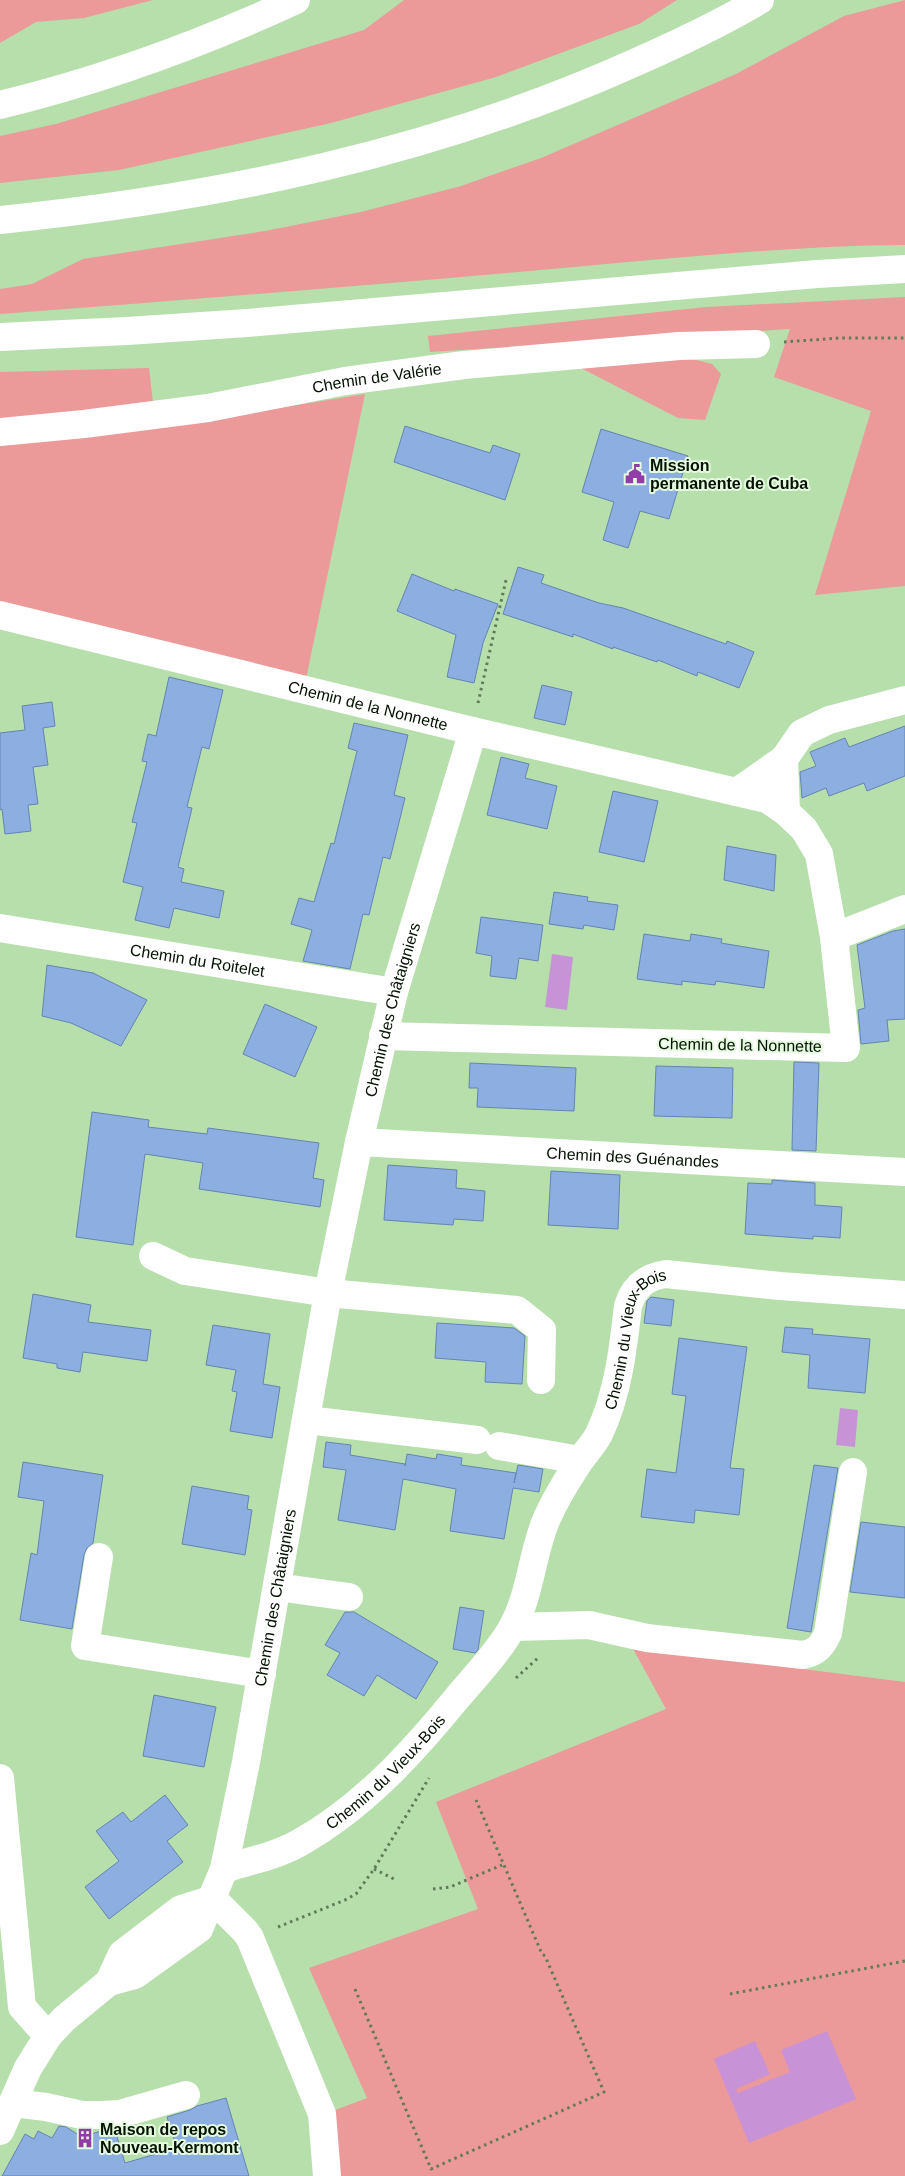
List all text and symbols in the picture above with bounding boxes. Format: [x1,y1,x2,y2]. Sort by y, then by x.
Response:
street label: Chemin de Valérie [311,360,443,396]
place label: Mission permanente de Cuba [650,457,808,492]
public building icon: Mission permanente de Cuba [624,463,646,485]
street label: Chemin de la Nonnette [287,678,450,733]
street label: Chemin des Châtaigniers [361,920,423,1099]
street label: Chemin du Roitelet [129,941,267,979]
street label: Chemin de la Nonnette [658,1035,822,1055]
street label: Chemin des Guénandes [546,1144,719,1170]
street label: Chemin du Vieux-Bois [601,1266,667,1412]
street label: Chemin des Châtaigniers [251,1508,299,1688]
street label: Chemin du Vieux-Bois [322,1711,448,1832]
place label: Maison de repos Nouveau-Kermont [100,2121,239,2156]
building icon: Maison de repos Nouveau-Kermont [74,2127,96,2149]

